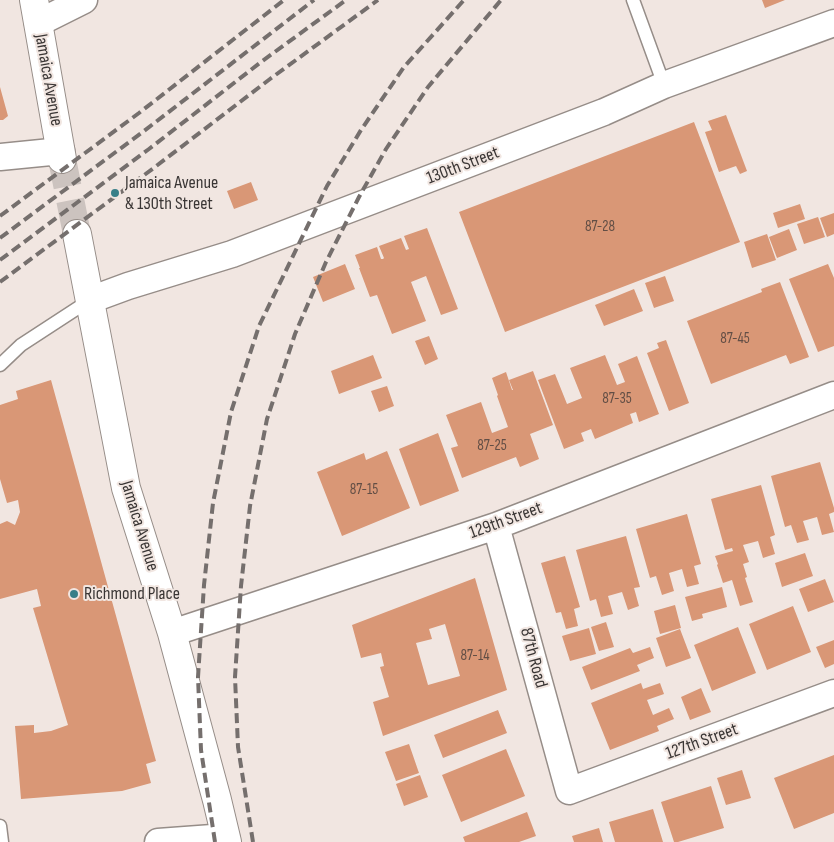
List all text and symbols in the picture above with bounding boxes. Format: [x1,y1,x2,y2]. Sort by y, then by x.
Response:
street label: Jamaica Avenue [29,32,67,128]
street label: 130th Street [424,142,502,190]
place label: Jamaica Avenue & 130th Street [125,172,218,214]
marker: Jamaica Avenue & 130th Street [109,187,121,199]
house number: 87-28 [585,218,615,236]
house number: 87-45 [720,330,750,348]
house number: 87-35 [602,390,632,408]
house number: 87-25 [477,437,507,455]
street label: Jamaica Avenue [115,478,163,574]
house number: 87-15 [350,481,378,499]
street label: 129th Street [467,498,545,544]
place label: Richmond Place [84,583,180,605]
marker: Richmond Place [68,588,80,600]
street label: 87th Road [515,626,551,690]
house number: 87-14 [461,647,489,665]
street label: 127th Street [663,719,741,765]

